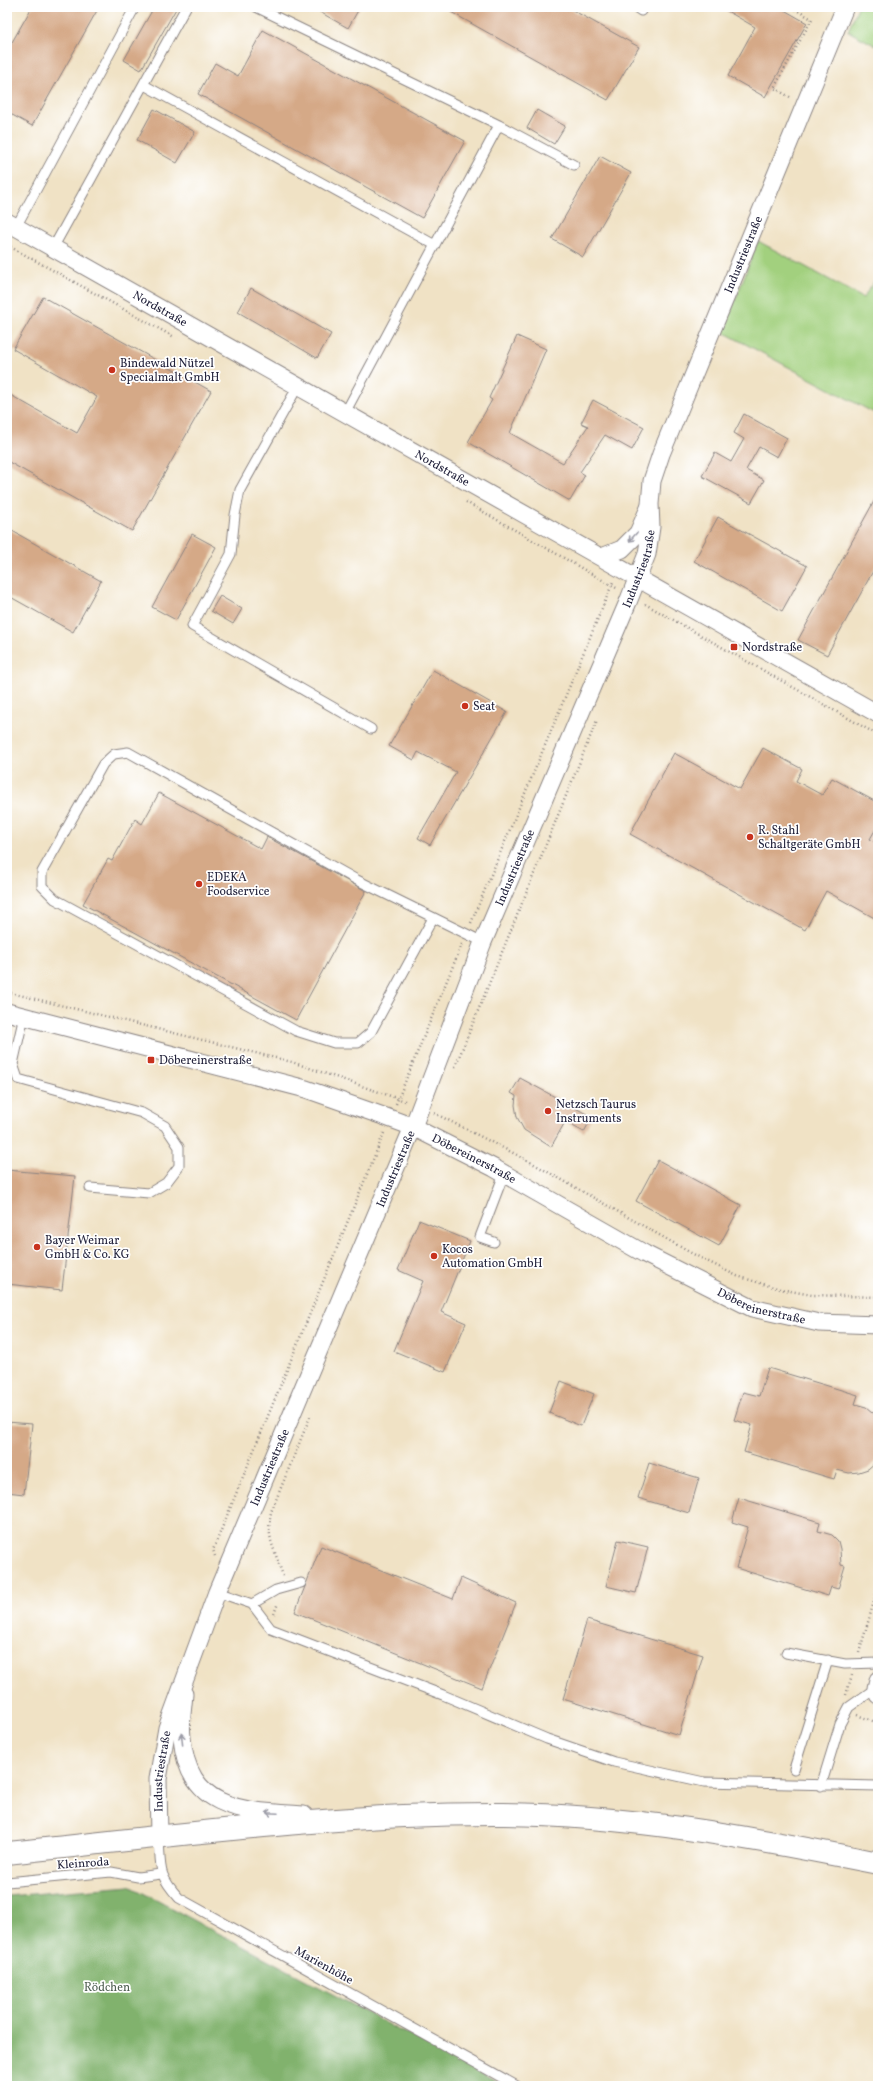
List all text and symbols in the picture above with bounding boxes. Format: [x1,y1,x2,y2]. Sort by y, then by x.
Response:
street label: Industriestraße [721,214,767,296]
street label: Nordstraße [130,288,190,331]
place label: Bindewald Nützel Specialmalt GmbH [120,356,220,386]
marker: Bindewald Nützel Specialmalt GmbH [107,365,117,375]
street label: Nordstraße [412,447,472,491]
street label: Industriestraße [619,528,660,611]
one-way arrow [629,532,638,542]
place label: Nordstraße [742,640,803,656]
marker: Nordstraße [729,642,739,652]
place label: Seat [473,699,495,715]
marker: Seat [460,701,470,711]
place label: R. Stahl Schaltgeräte GmbH [758,823,860,853]
street label: Industriestraße [492,827,539,909]
marker: R. Stahl Schaltgeräte GmbH [745,832,755,842]
place label: EDEKA Foodservice [207,870,270,900]
marker: EDEKA Foodservice [194,879,204,889]
place label: Döbereinerstraße [159,1053,252,1069]
marker: Döbereinerstraße [146,1055,156,1065]
place label: Netzsch Taurus Instruments [556,1097,636,1127]
marker: Netzsch Taurus Instruments [543,1106,553,1116]
street label: Industriestraße [373,1128,420,1210]
street label: Döbereinerstraße [429,1131,519,1188]
place label: Bayer Weimar GmbH & Co. KG [45,1233,130,1263]
marker: Bayer Weimar GmbH & Co. KG [32,1242,42,1252]
place label: Kocos Automation GmbH [442,1242,543,1272]
marker: Kocos Automation GmbH [429,1251,439,1261]
street label: Döbereinerstraße [714,1285,807,1329]
street label: Industriestraße [247,1427,294,1509]
street label: Industriestraße [151,1729,175,1812]
one-way arrow [179,1733,186,1746]
one-way arrow [266,1809,279,1817]
street label: Kleinroda [56,1854,110,1874]
street label: Marienhöhe [291,1943,356,1989]
park label: Rödchen [84,1980,130,1996]

